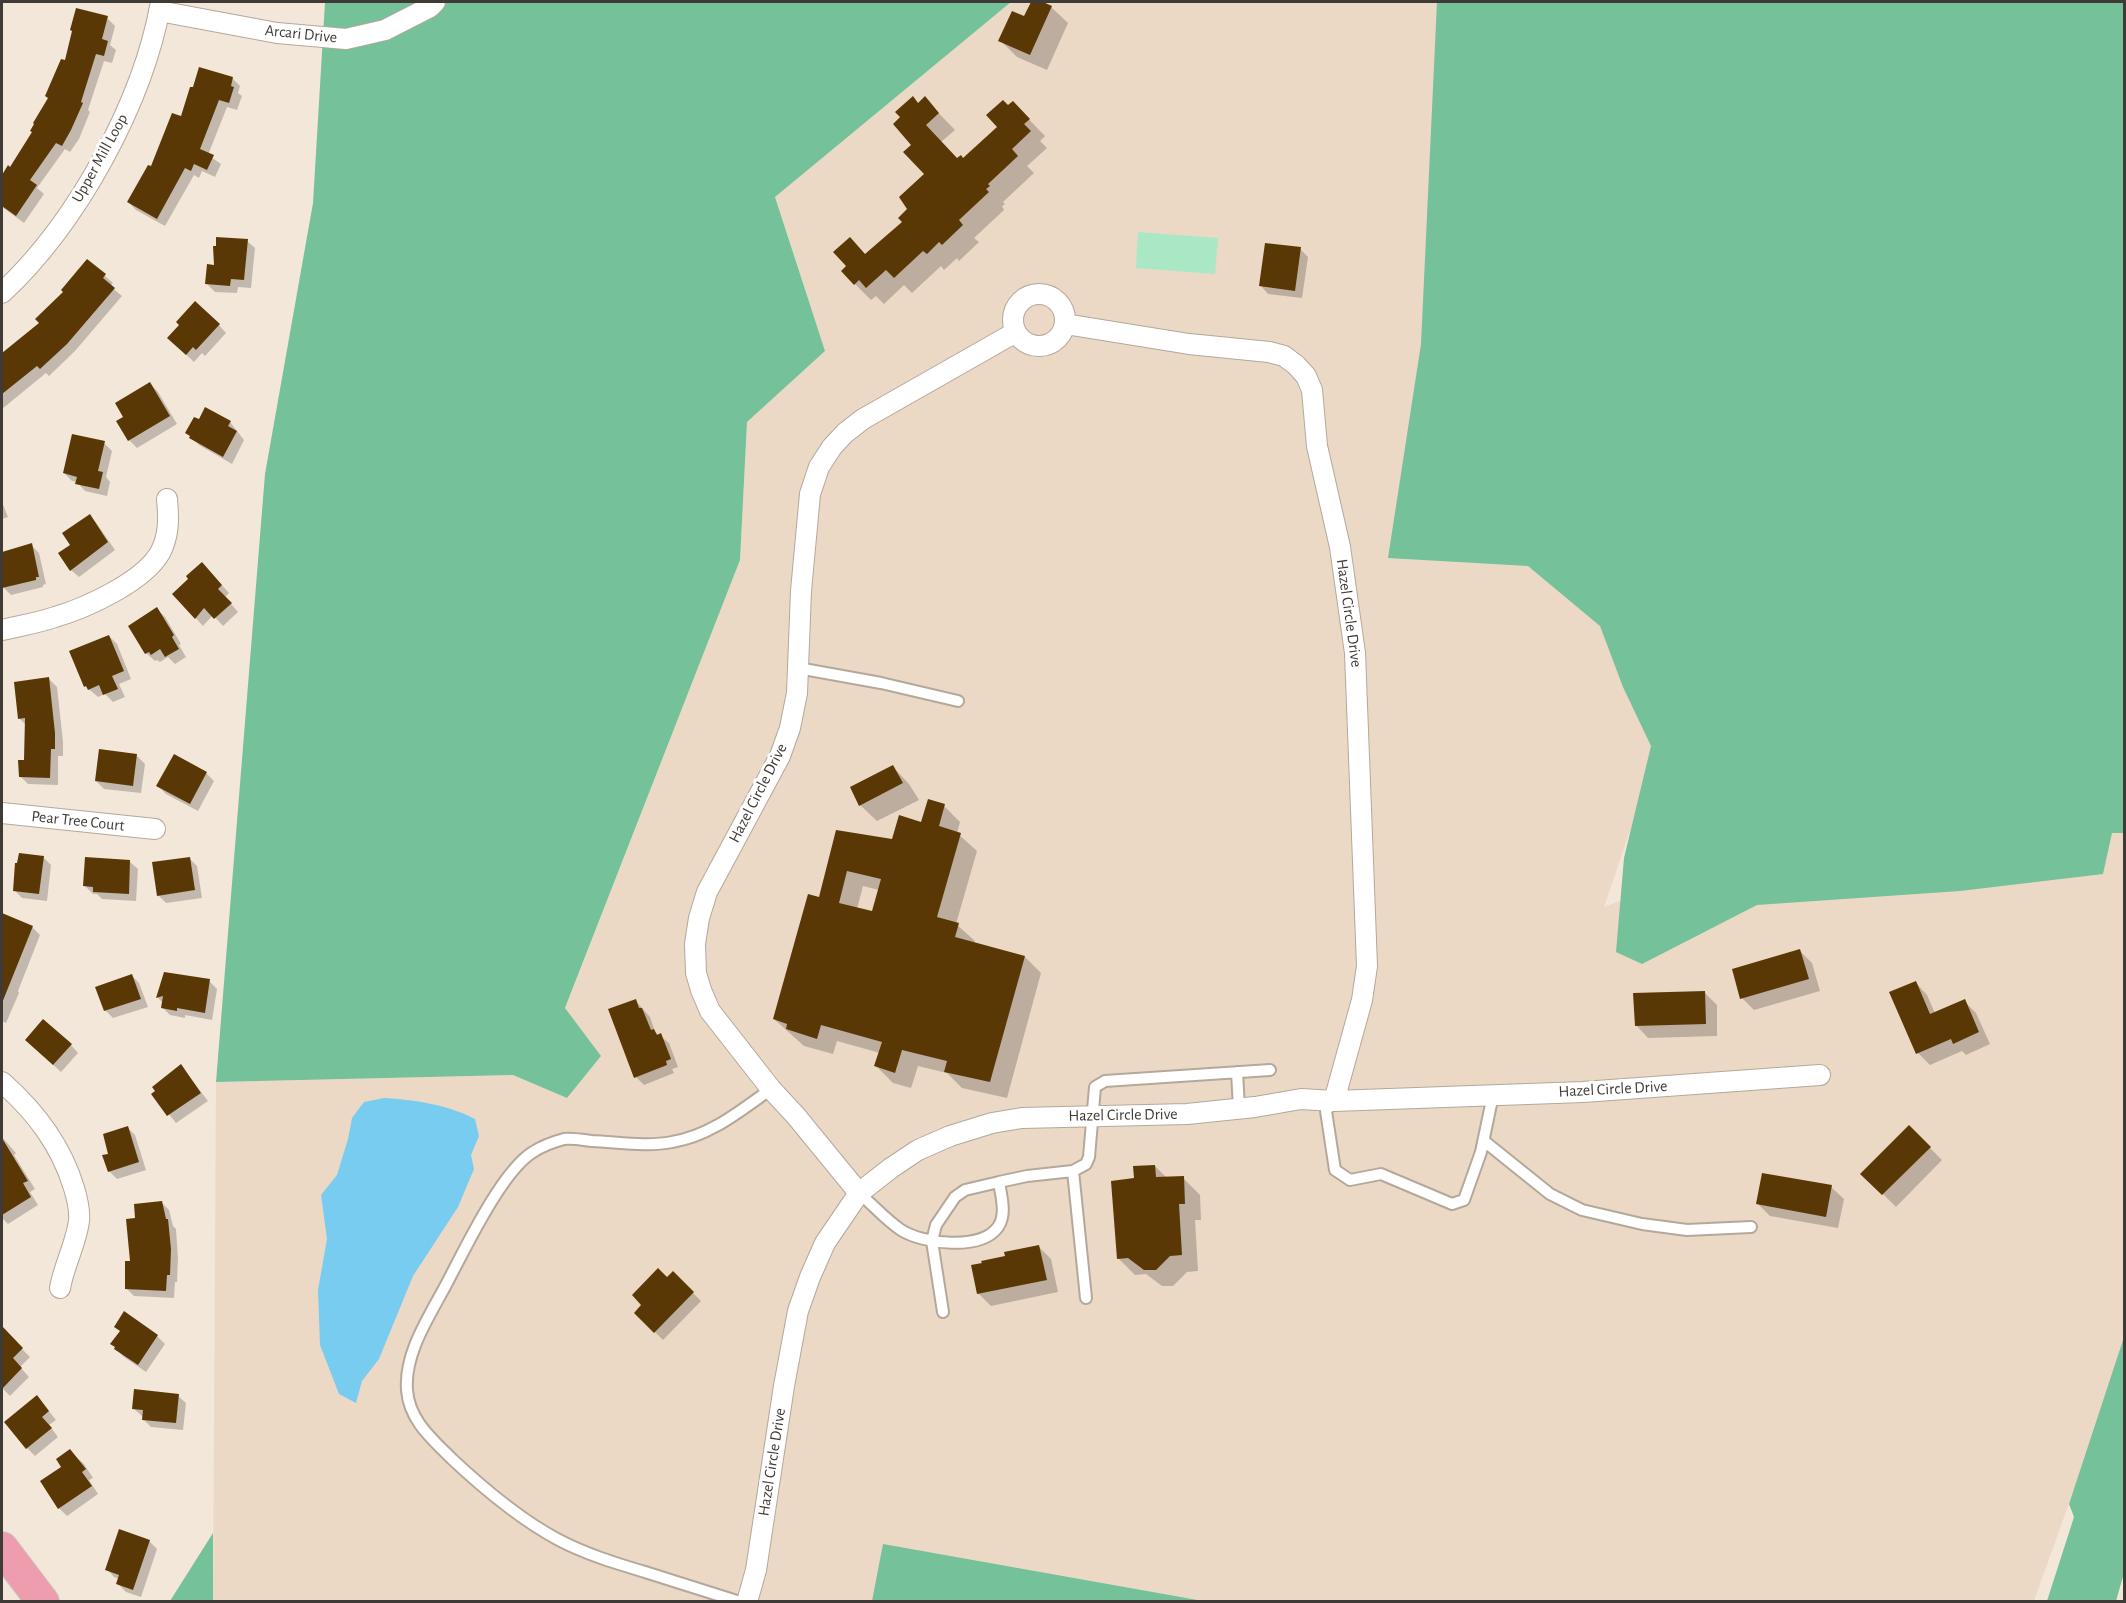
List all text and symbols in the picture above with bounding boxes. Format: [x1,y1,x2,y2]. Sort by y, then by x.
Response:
street label: Arcari Drive [264,21,338,47]
street label: Upper Mill Loop [68,110,132,206]
street label: Hazel Circle Drive [1332,558,1366,668]
street label: Hazel Circle Drive [725,740,791,846]
street label: Pear Tree Court [30,807,126,835]
street label: Hazel Circle Drive [1558,1077,1668,1101]
street label: Hazel Circle Drive [1068,1104,1178,1126]
street label: Hazel Circle Drive [754,1407,790,1517]

